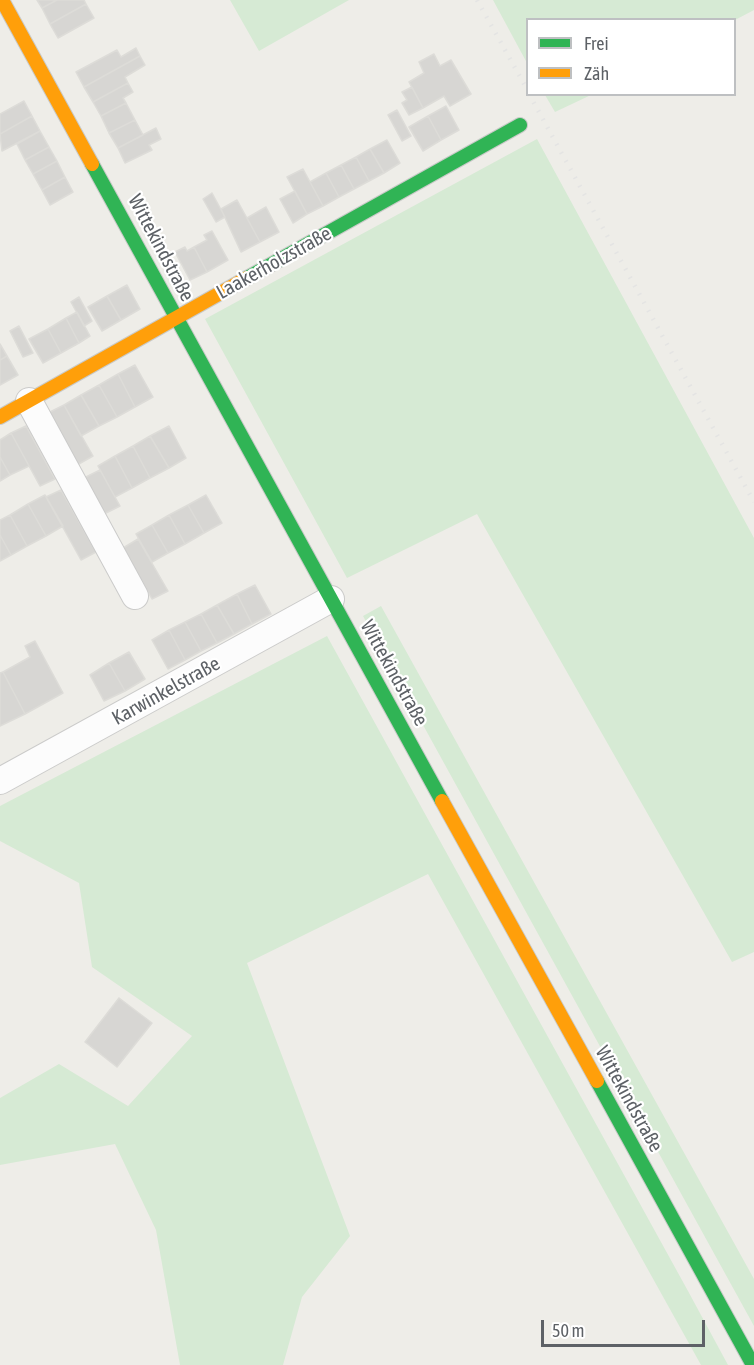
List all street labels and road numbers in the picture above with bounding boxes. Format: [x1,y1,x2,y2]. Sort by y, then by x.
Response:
street label: Wittekindstraße [123,190,199,306]
street label: Laakerholzstraße [212,222,336,304]
street label: Wittekindstraße [355,616,433,730]
street label: Karwinkelstraße [108,651,224,731]
street label: Wittekindstraße [590,1042,668,1156]

